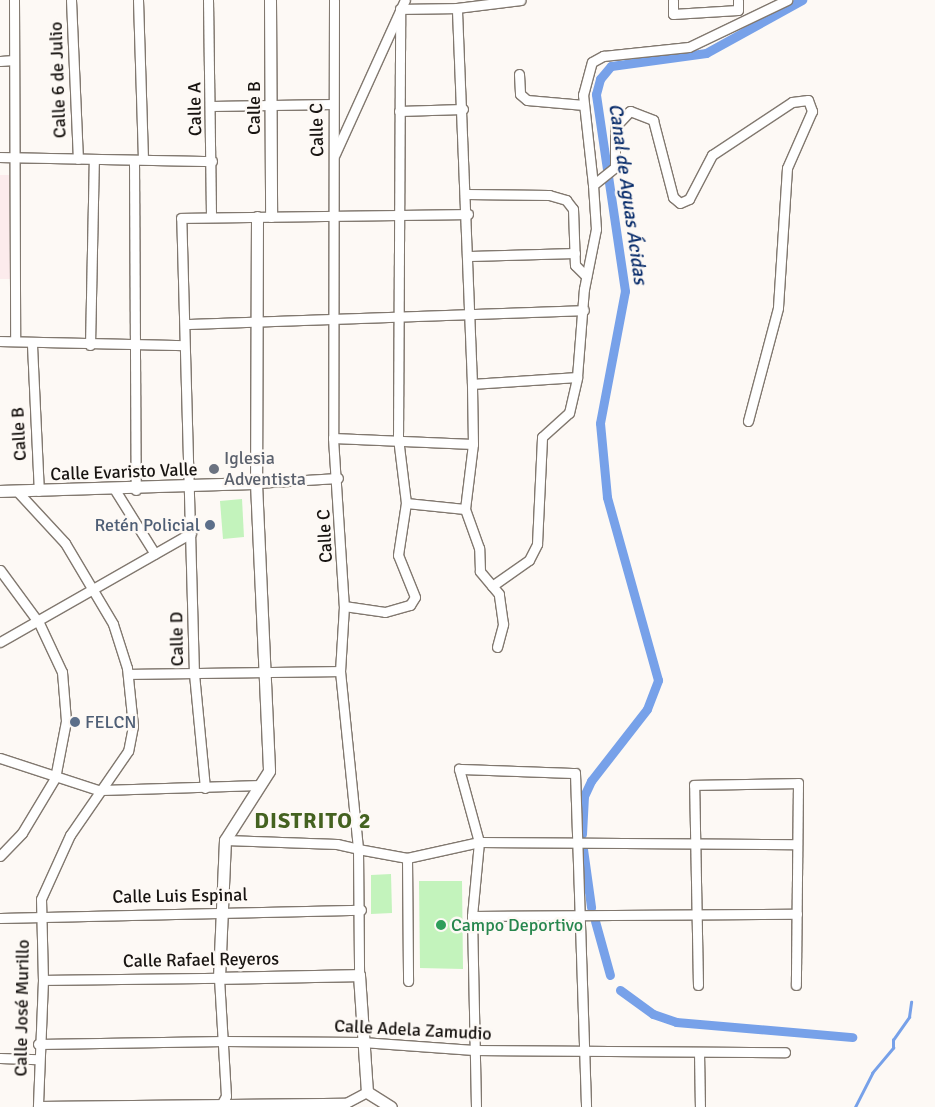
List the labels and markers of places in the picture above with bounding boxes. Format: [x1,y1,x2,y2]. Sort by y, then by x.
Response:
place label: Iglesia Adventista [224,448,306,490]
marker: Iglesia Adventista [208,463,220,475]
place label: Retén Policial [94,514,200,536]
marker: Retén Policial [204,519,216,531]
place label: FELCN [85,711,137,733]
marker: FELCN [69,716,81,728]
place label: Campo Deportivo [451,914,583,936]
marker: Campo Deportivo [435,919,447,931]

